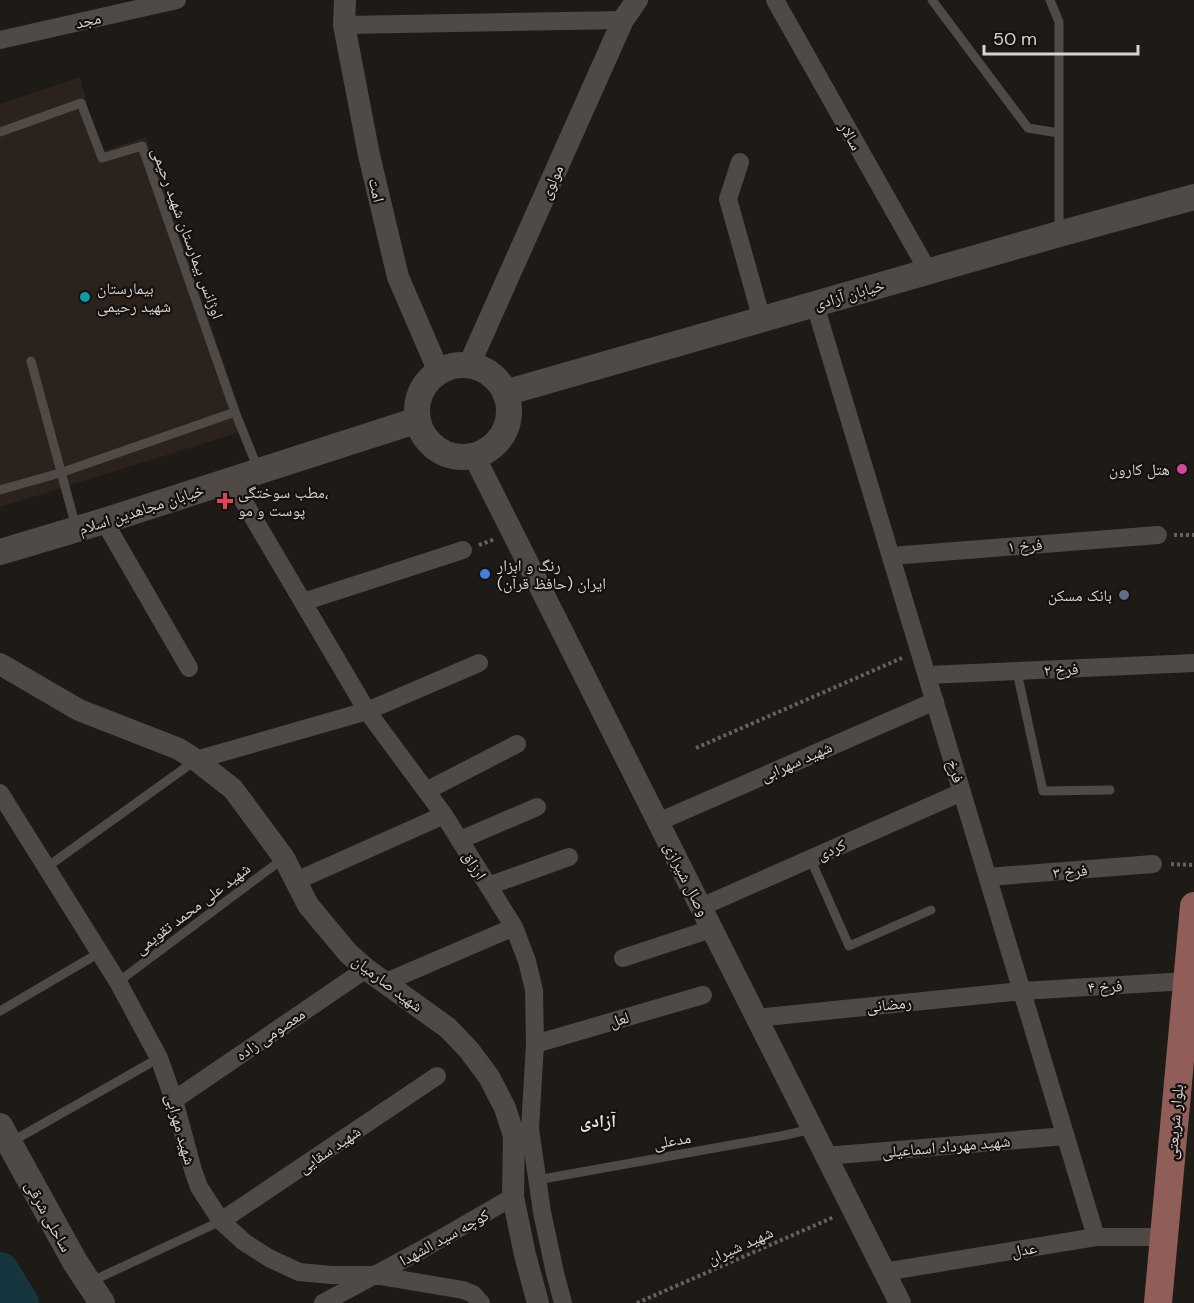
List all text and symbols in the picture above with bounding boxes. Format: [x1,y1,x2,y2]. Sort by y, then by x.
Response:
street label: مجد [73,7,103,34]
scale bar [984,18,1138,56]
text: 50 m [993,27,1037,51]
street label: سالار [834,118,867,154]
street label: اوژانس بیمارستان شهید رحیمی [147,144,228,322]
street label: مولوی [535,162,568,203]
street label: امت [364,176,389,204]
street label: خیابان آزادی [811,274,887,315]
place label: بیمارستان شهید رحیمی [97,278,171,317]
marker: بیمارستان شهید رحیمی [78,290,92,304]
place label: هتل کارون [1109,459,1170,480]
marker: هتل کارون [1175,462,1189,476]
street label: خیابان مجاهدین اسلام [76,479,207,540]
place label: مطب سوختگی، پوست و مو [238,482,328,521]
marker: مطب سوختگی، پوست و مو [216,492,234,510]
street label: فرخ ۱ [1007,534,1043,557]
place label: رنگ و ابزار ایران (حافظ قرآن) [496,555,606,594]
marker: رنگ و ابزار ایران (حافظ قرآن) [478,567,492,581]
place label: بانک مسکن [1048,585,1112,606]
marker: بانک مسکن [1117,588,1131,602]
street label: فرخ ۲ [1043,658,1079,681]
street label: شهید سهرابی [757,736,835,787]
street label: فرخ [942,757,969,785]
street label: کردی [813,834,849,865]
street label: وصال شیرازی [659,839,714,920]
street label: ارزاق [458,847,492,884]
street label: شهید علی محمد تقویمی [130,858,255,959]
street label: فرخ ۳ [1052,860,1088,883]
street label: شهید صارمیان [348,950,427,1017]
street label: فرخ ۴ [1087,975,1123,998]
street label: رمضانی [865,992,913,1017]
street label: معصومی زاده [231,1003,309,1065]
street label: لعل [607,1007,631,1032]
street label: بلوار شریعتی [1161,1083,1188,1161]
street label: شهید مهرابی [160,1091,201,1167]
district label: آزادی [580,1109,616,1133]
street label: شهید سقایی [294,1121,365,1178]
street label: مدعلی [652,1127,693,1154]
street label: شهید مهرداد اسماعیلی [881,1130,1011,1163]
street label: ساحلی شرقی [20,1177,77,1256]
street label: کوچه سید الشهدا [396,1204,493,1271]
street label: شهید شیران [704,1222,777,1269]
street label: عدل [1010,1237,1038,1262]

